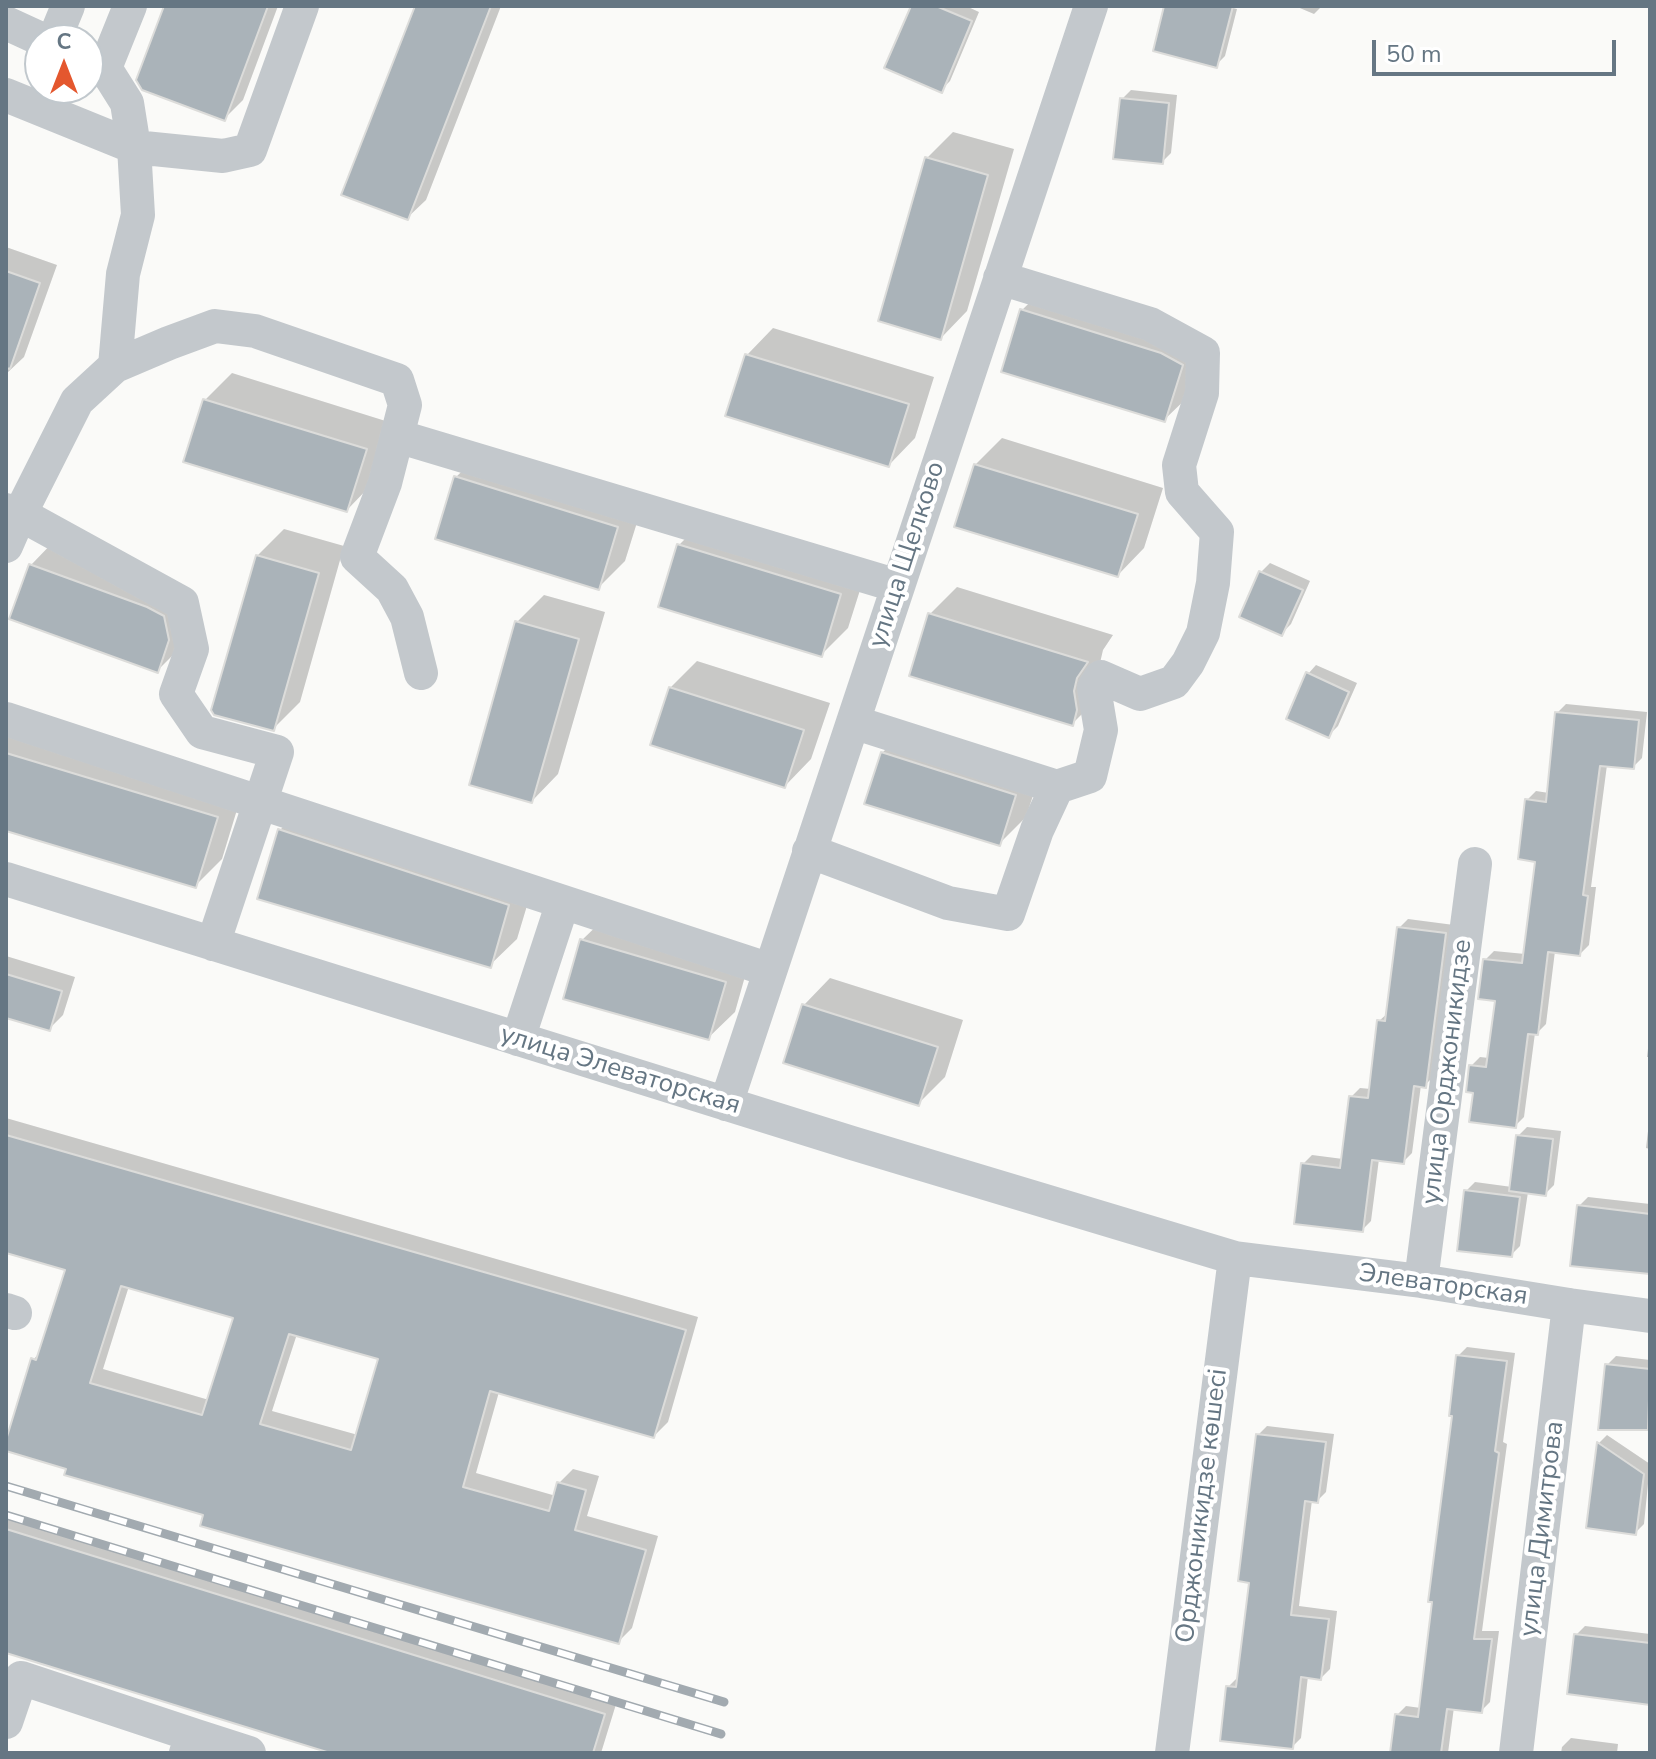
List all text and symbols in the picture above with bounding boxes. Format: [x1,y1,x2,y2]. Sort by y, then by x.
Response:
north arrow [24,24,104,104]
scale bar [1376,24,1620,74]
text: С [57,27,71,57]
text: 50 m [1386,38,1442,70]
street label: улица Щелково [863,458,953,652]
street label: улица Орджоникидзе [1416,938,1480,1206]
street label: улица Элеваторская [496,1020,744,1122]
street label: Элеваторская [1357,1259,1529,1313]
street label: Орджоникидзе көшесі [1171,1367,1235,1645]
street label: улица Димитрова [1514,1419,1572,1639]

